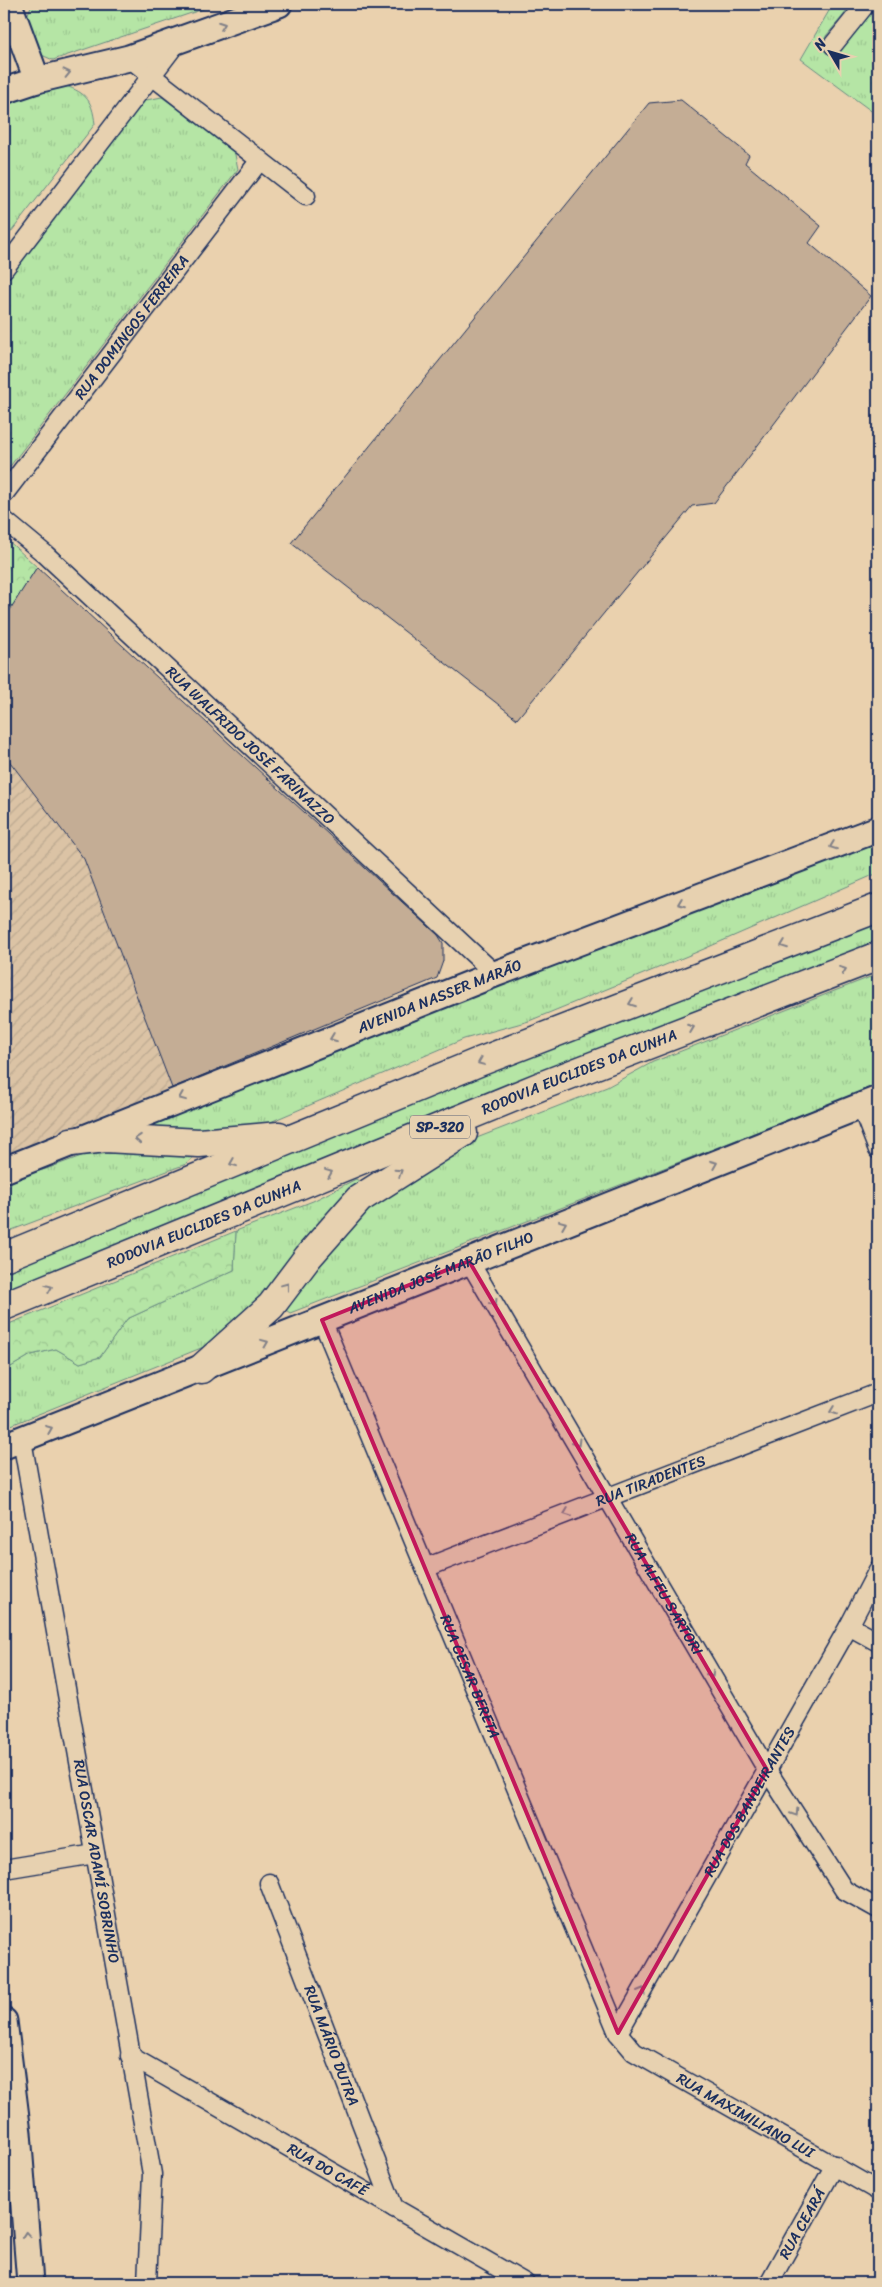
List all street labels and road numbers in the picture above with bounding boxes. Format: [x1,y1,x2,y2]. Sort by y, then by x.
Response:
street label: RUA DOMINGOS FERREIRA [68,249,196,405]
street label: RUA WALFRIDO JOSÉ FARINAZZO [159,660,341,832]
street label: AVENIDA NASSER MARÃO [352,952,526,1041]
street label: RODOVIA EUCLIDES DA CUNHA [478,1022,681,1122]
road number: SP-320 [410,1116,470,1138]
street label: RODOVIA EUCLIDES DA CUNHA [103,1173,305,1276]
street label: AVENIDA JOSÉ MARÃO FILHO [343,1224,538,1322]
street label: RUA TIRADENTES [592,1447,710,1514]
street label: RUA ALFEU SARTORI [618,1528,710,1661]
street label: RUA CESAR BERETA [433,1610,507,1743]
street label: RUA DOS BANDEIRANTES [696,1721,803,1882]
street label: RUA OSCAR ADAMÍ SOBRINHO [66,1757,127,1965]
street label: RUA MÁRIO DUTRA [296,1981,366,2109]
street label: RUA MAXIMILIANO LUI [671,2066,820,2166]
street label: RUA DO CAFÉ [282,2136,375,2204]
street label: RUA CEARÁ [772,2181,834,2264]

